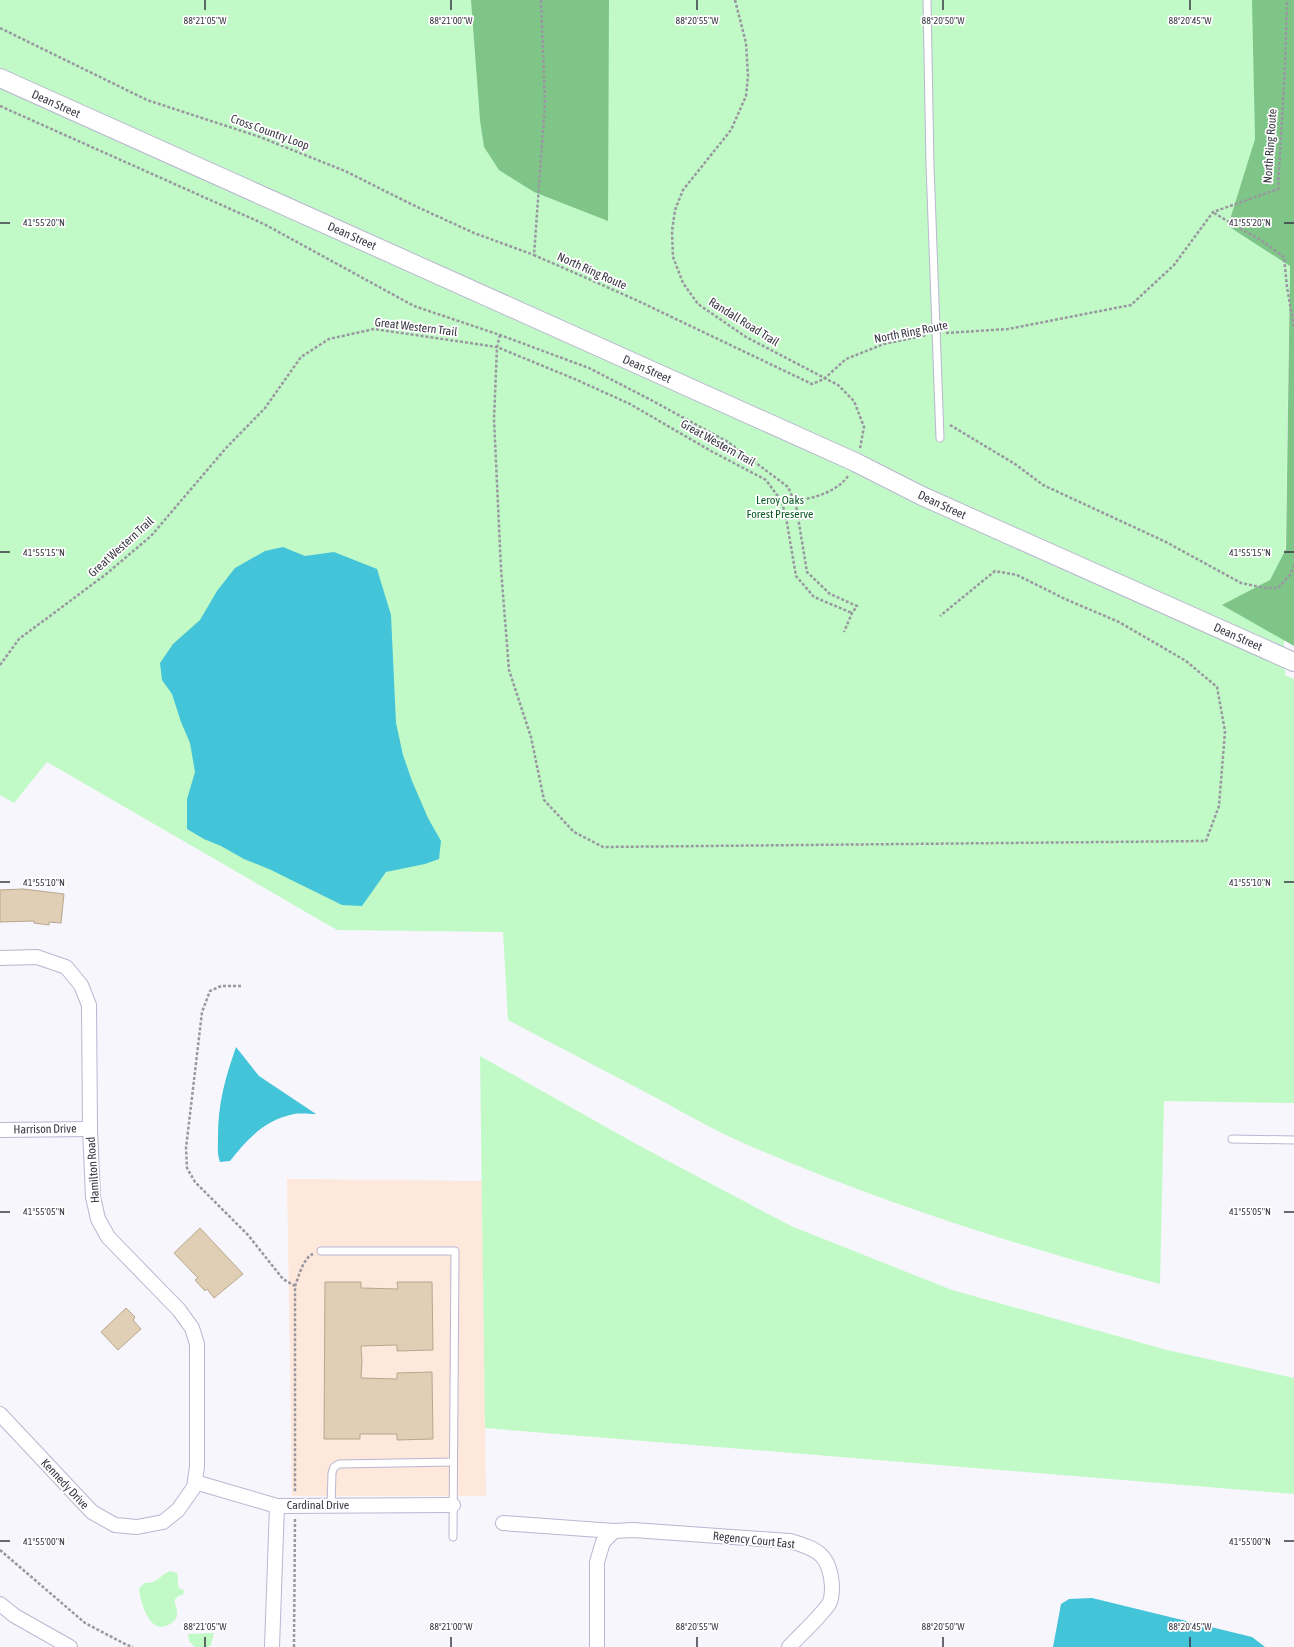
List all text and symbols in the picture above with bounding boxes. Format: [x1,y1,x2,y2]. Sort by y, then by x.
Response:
text: 88°21'05"W [183,15,227,26]
text: 88°21'00"W [429,15,473,26]
text: 88°20'55"W [675,15,719,26]
text: 88°20'50"W [921,15,965,26]
text: 88°20'45"W [1168,15,1212,26]
street label: Dean Street [30,87,83,121]
street label: North Ring Route [1260,108,1280,184]
street label: Cross Country Loop [229,111,311,153]
text: 41°55'20"N [23,217,65,228]
text: 41°55'20"N [1229,217,1271,228]
street label: Dean Street [326,219,379,253]
street label: North Ring Route [555,249,629,293]
street label: Randall Road Trail [706,295,783,350]
street label: Great Western Trail [374,315,459,339]
street label: North Ring Route [873,318,949,346]
street label: Dean Street [621,352,674,386]
street label: Great Western Trail [678,417,758,470]
street label: Dean Street [916,488,969,522]
park label: Leroy Oaks Forest Preserve [747,493,813,521]
street label: Great Western Trail [85,513,157,580]
text: 41°55'15"N [23,547,65,558]
text: 41°55'15"N [1229,547,1271,558]
street label: Dean Street [1212,620,1265,654]
text: 41°55'10"N [23,877,65,888]
text: 41°55'10"N [1229,877,1271,888]
street label: Harrison Drive [13,1121,77,1137]
street label: Hamilton Road [84,1136,102,1204]
text: 41°55'05"N [23,1206,65,1217]
text: 41°55'05"N [1229,1206,1271,1217]
street label: Kennedy Drive [38,1456,92,1512]
street label: Cardinal Drive [287,1498,349,1512]
street label: Regency Court East [712,1529,796,1551]
text: 41°55'00"N [23,1536,65,1547]
text: 41°55'00"N [1229,1536,1271,1547]
text: 88°21'05"W [183,1621,227,1632]
text: 88°21'00"W [429,1621,473,1632]
text: 88°20'55"W [675,1621,719,1632]
text: 88°20'50"W [921,1621,965,1632]
text: 88°20'45"W [1168,1621,1212,1632]

